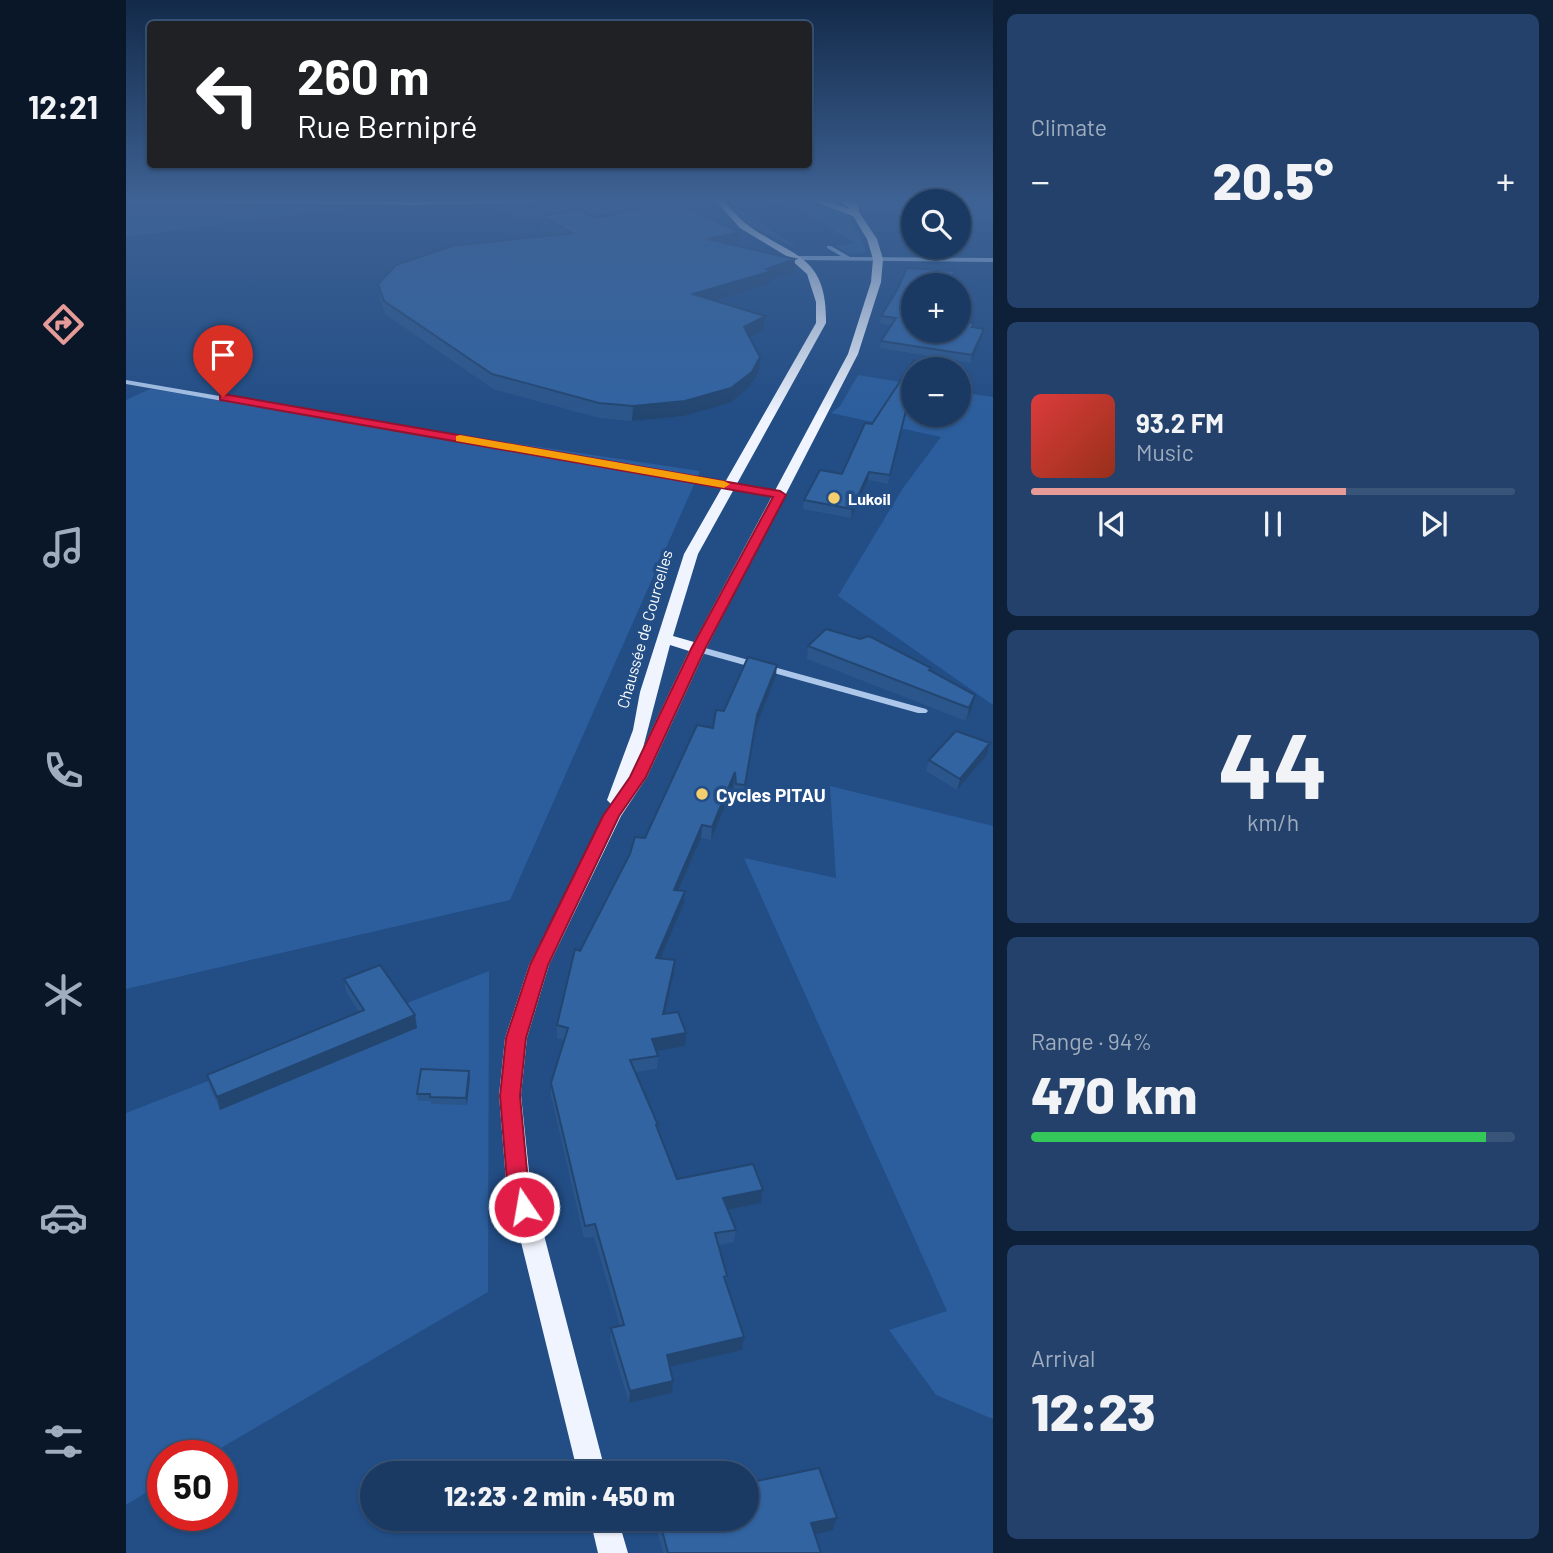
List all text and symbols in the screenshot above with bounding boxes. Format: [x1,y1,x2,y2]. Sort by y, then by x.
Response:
text: 260 m [297,46,429,105]
icon: left [182,49,273,140]
text: 12:21 [28,87,98,125]
text: Rue Bernipré [297,106,478,144]
text: Climate [1031,113,1107,141]
text: 20.5° [1212,148,1334,210]
text: − [1031,157,1050,203]
text: + [1496,157,1515,203]
map controls [901,189,971,427]
button: search [901,189,971,259]
button: + [901,273,971,343]
icon: directions [39,300,88,349]
pin [193,325,253,397]
icon: arrive [204,336,242,374]
button: − [901,357,971,427]
text: 93.2 FM [1136,407,1224,438]
text: Music [1136,438,1194,466]
place label: Lukoil [848,489,891,508]
marker: Lukoil [826,490,842,506]
icon: previous [1093,505,1131,543]
icon: pause [1254,505,1292,543]
icon: next [1415,505,1453,543]
icon: music [39,523,88,572]
street label: Chaussée de Courcelles [612,548,676,710]
text: 44 [1218,708,1328,817]
icon: phone [39,746,88,795]
place label: Cycles PITAU [716,783,826,806]
marker: Cycles PITAU [694,786,710,802]
text: km/h [1247,808,1299,836]
icon: climate [39,970,88,1019]
text: Range · 94% [1031,1027,1152,1055]
text: 470 km [1031,1062,1197,1124]
position arrow [487,1170,561,1244]
icon: car [39,1193,88,1242]
text: Arrival [1031,1344,1095,1372]
text: 12:23 [1031,1379,1156,1441]
icon: filters [39,1417,88,1466]
speed limit sign: 50 [147,1440,238,1531]
text: 12:23 · 2 min · 450 m [444,1480,675,1511]

